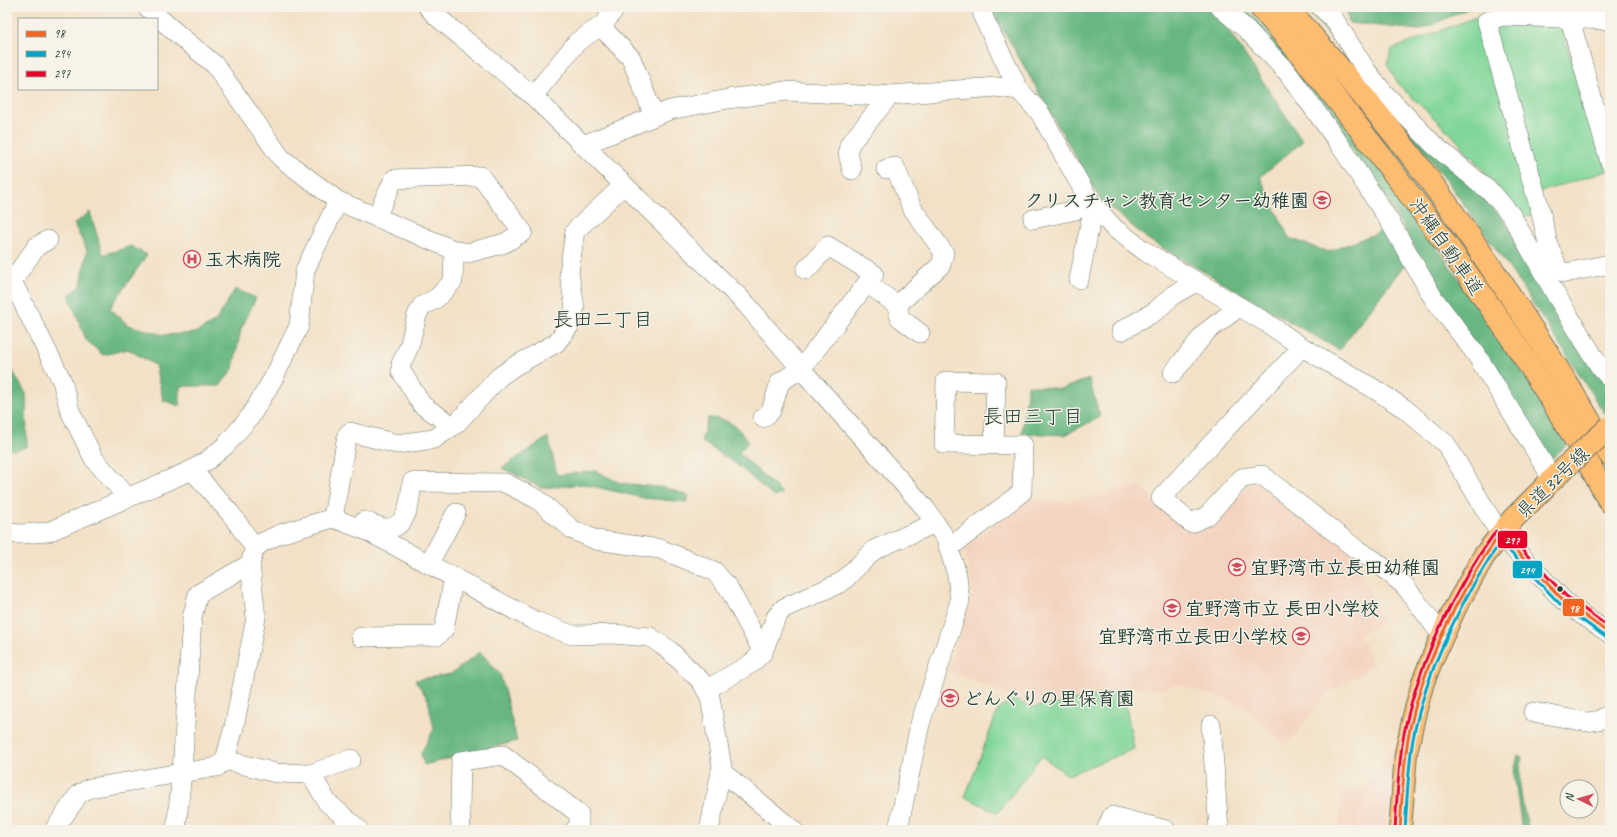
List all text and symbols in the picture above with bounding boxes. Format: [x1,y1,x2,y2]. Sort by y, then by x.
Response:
legend [18,18,158,90]
text: 98 [54,26,66,42]
text: 294 [54,46,72,62]
text: 297 [54,66,71,82]
place label: クリスチャン教育センター幼稚園 [1024,189,1309,213]
school or university icon: クリスチャン教育センター幼稚園 [1312,190,1332,210]
street label: 沖縄自動車道 [1404,193,1489,300]
place label: 玉木病院 [205,248,281,272]
hospital icon: 玉木病院 [182,249,202,269]
district label: 長田二丁目 [553,307,653,332]
district label: 長田三丁目 [983,404,1083,429]
street label: 県道32号線 [1511,442,1595,524]
line badge: 297 [1497,530,1528,549]
text: 297 [1505,533,1520,547]
place label: 宜野湾市立長田幼稚園 [1250,556,1440,580]
school or university icon: 宜野湾市立長田幼稚園 [1227,557,1247,577]
line badge: 294 [1512,560,1543,579]
text: 294 [1520,563,1536,577]
unlabelled marker [1555,584,1565,594]
place label: 宜野湾市立 長田小学校 [1185,597,1380,621]
school or university icon: 宜野湾市立 長田小学校 [1162,598,1182,618]
line badge: 98 [1562,598,1585,617]
text: 98 [1569,601,1581,615]
place label: 宜野湾市立長田小学校 [1098,625,1288,649]
school or university icon: 宜野湾市立長田小学校 [1291,626,1311,646]
place label: どんぐりの里保育園 [963,687,1135,711]
school or university icon: どんぐりの里保育園 [940,688,960,708]
north arrow [1559,779,1599,819]
text: N [1562,792,1576,802]

